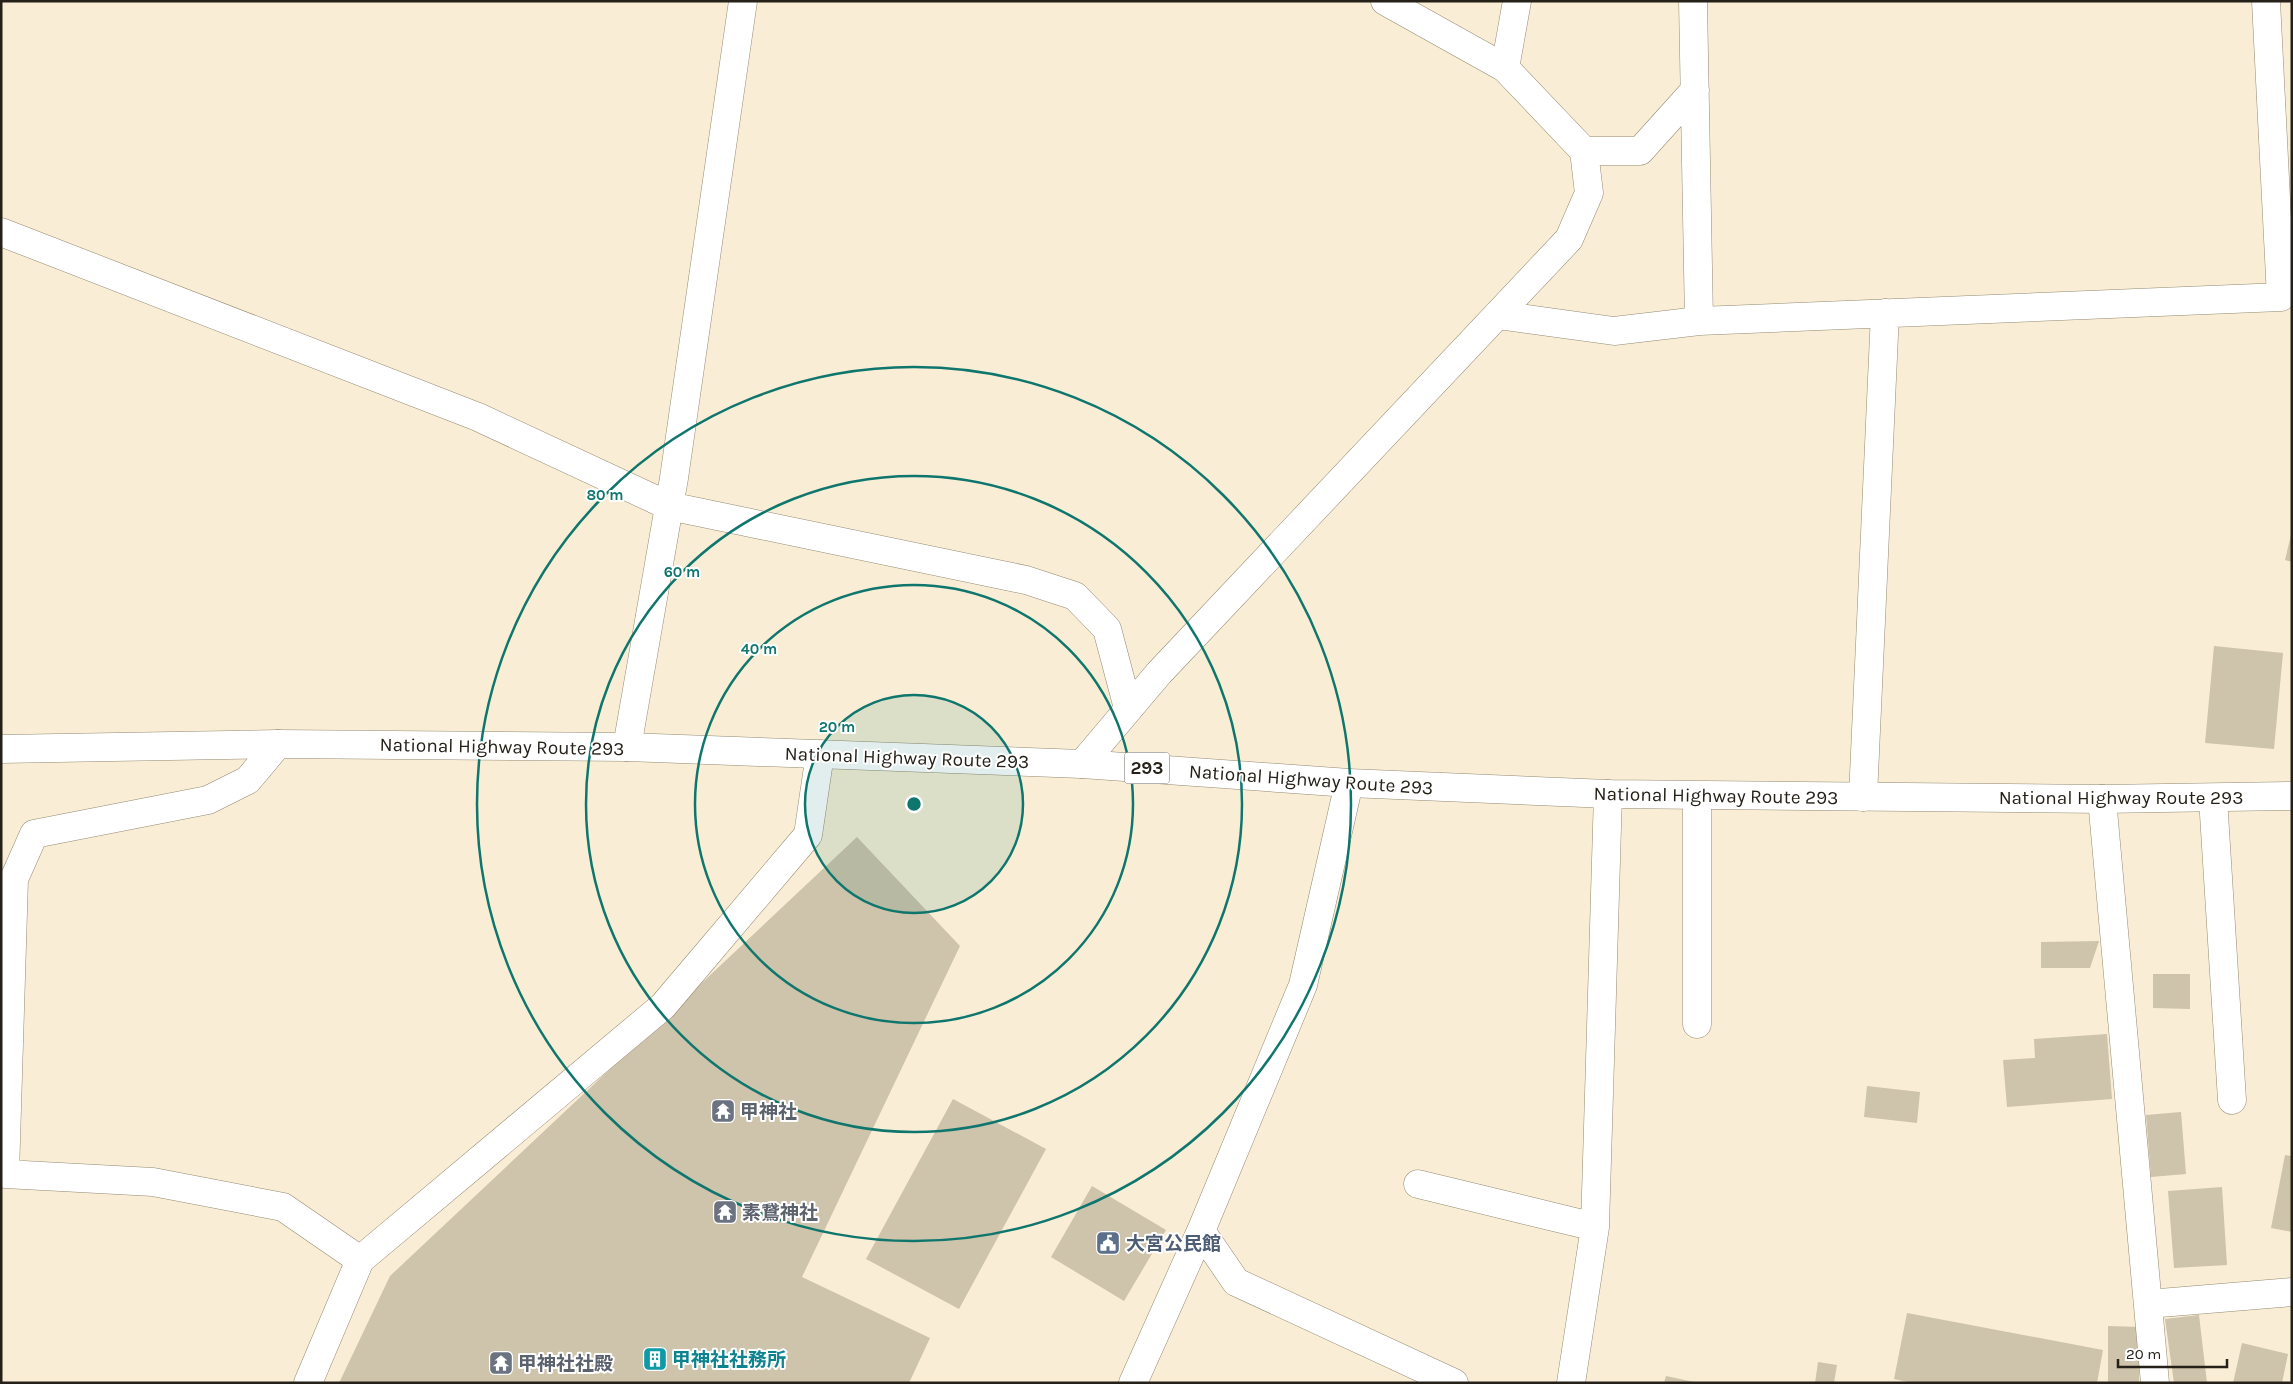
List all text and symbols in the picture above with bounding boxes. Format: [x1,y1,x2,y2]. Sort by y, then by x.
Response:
text: 80 m [586,486,624,504]
text: 60 m [664,563,700,581]
text: 40 m [741,640,777,658]
text: 20 m [819,718,855,736]
street label: National Highway Route 293 [379,734,625,760]
street label: National Highway Route 293 [784,743,1030,773]
road number: 293 [1124,752,1170,784]
street label: National Highway Route 293 [1188,760,1434,800]
street label: National Highway Route 293 [1593,783,1839,809]
street label: National Highway Route 293 [1999,787,2243,809]
centre of rings [905,795,923,813]
temple icon: 甲神社 [710,1098,736,1124]
place label: 甲神社 [740,1101,797,1123]
temple icon: 素鵞神社 [712,1199,738,1225]
place label: 素鵞神社 [742,1202,818,1224]
public building icon: 大宮公民館 [1095,1230,1121,1256]
place label: 大宮公民館 [1126,1233,1221,1255]
scale bar [2118,1336,2227,1368]
text: 20 m [2126,1345,2161,1363]
building icon: 甲神社社務所 [642,1346,668,1372]
place label: 甲神社社務所 [672,1349,786,1371]
temple icon: 甲神社社殿 [488,1350,514,1376]
place label: 甲神社社殿 [518,1353,613,1375]

